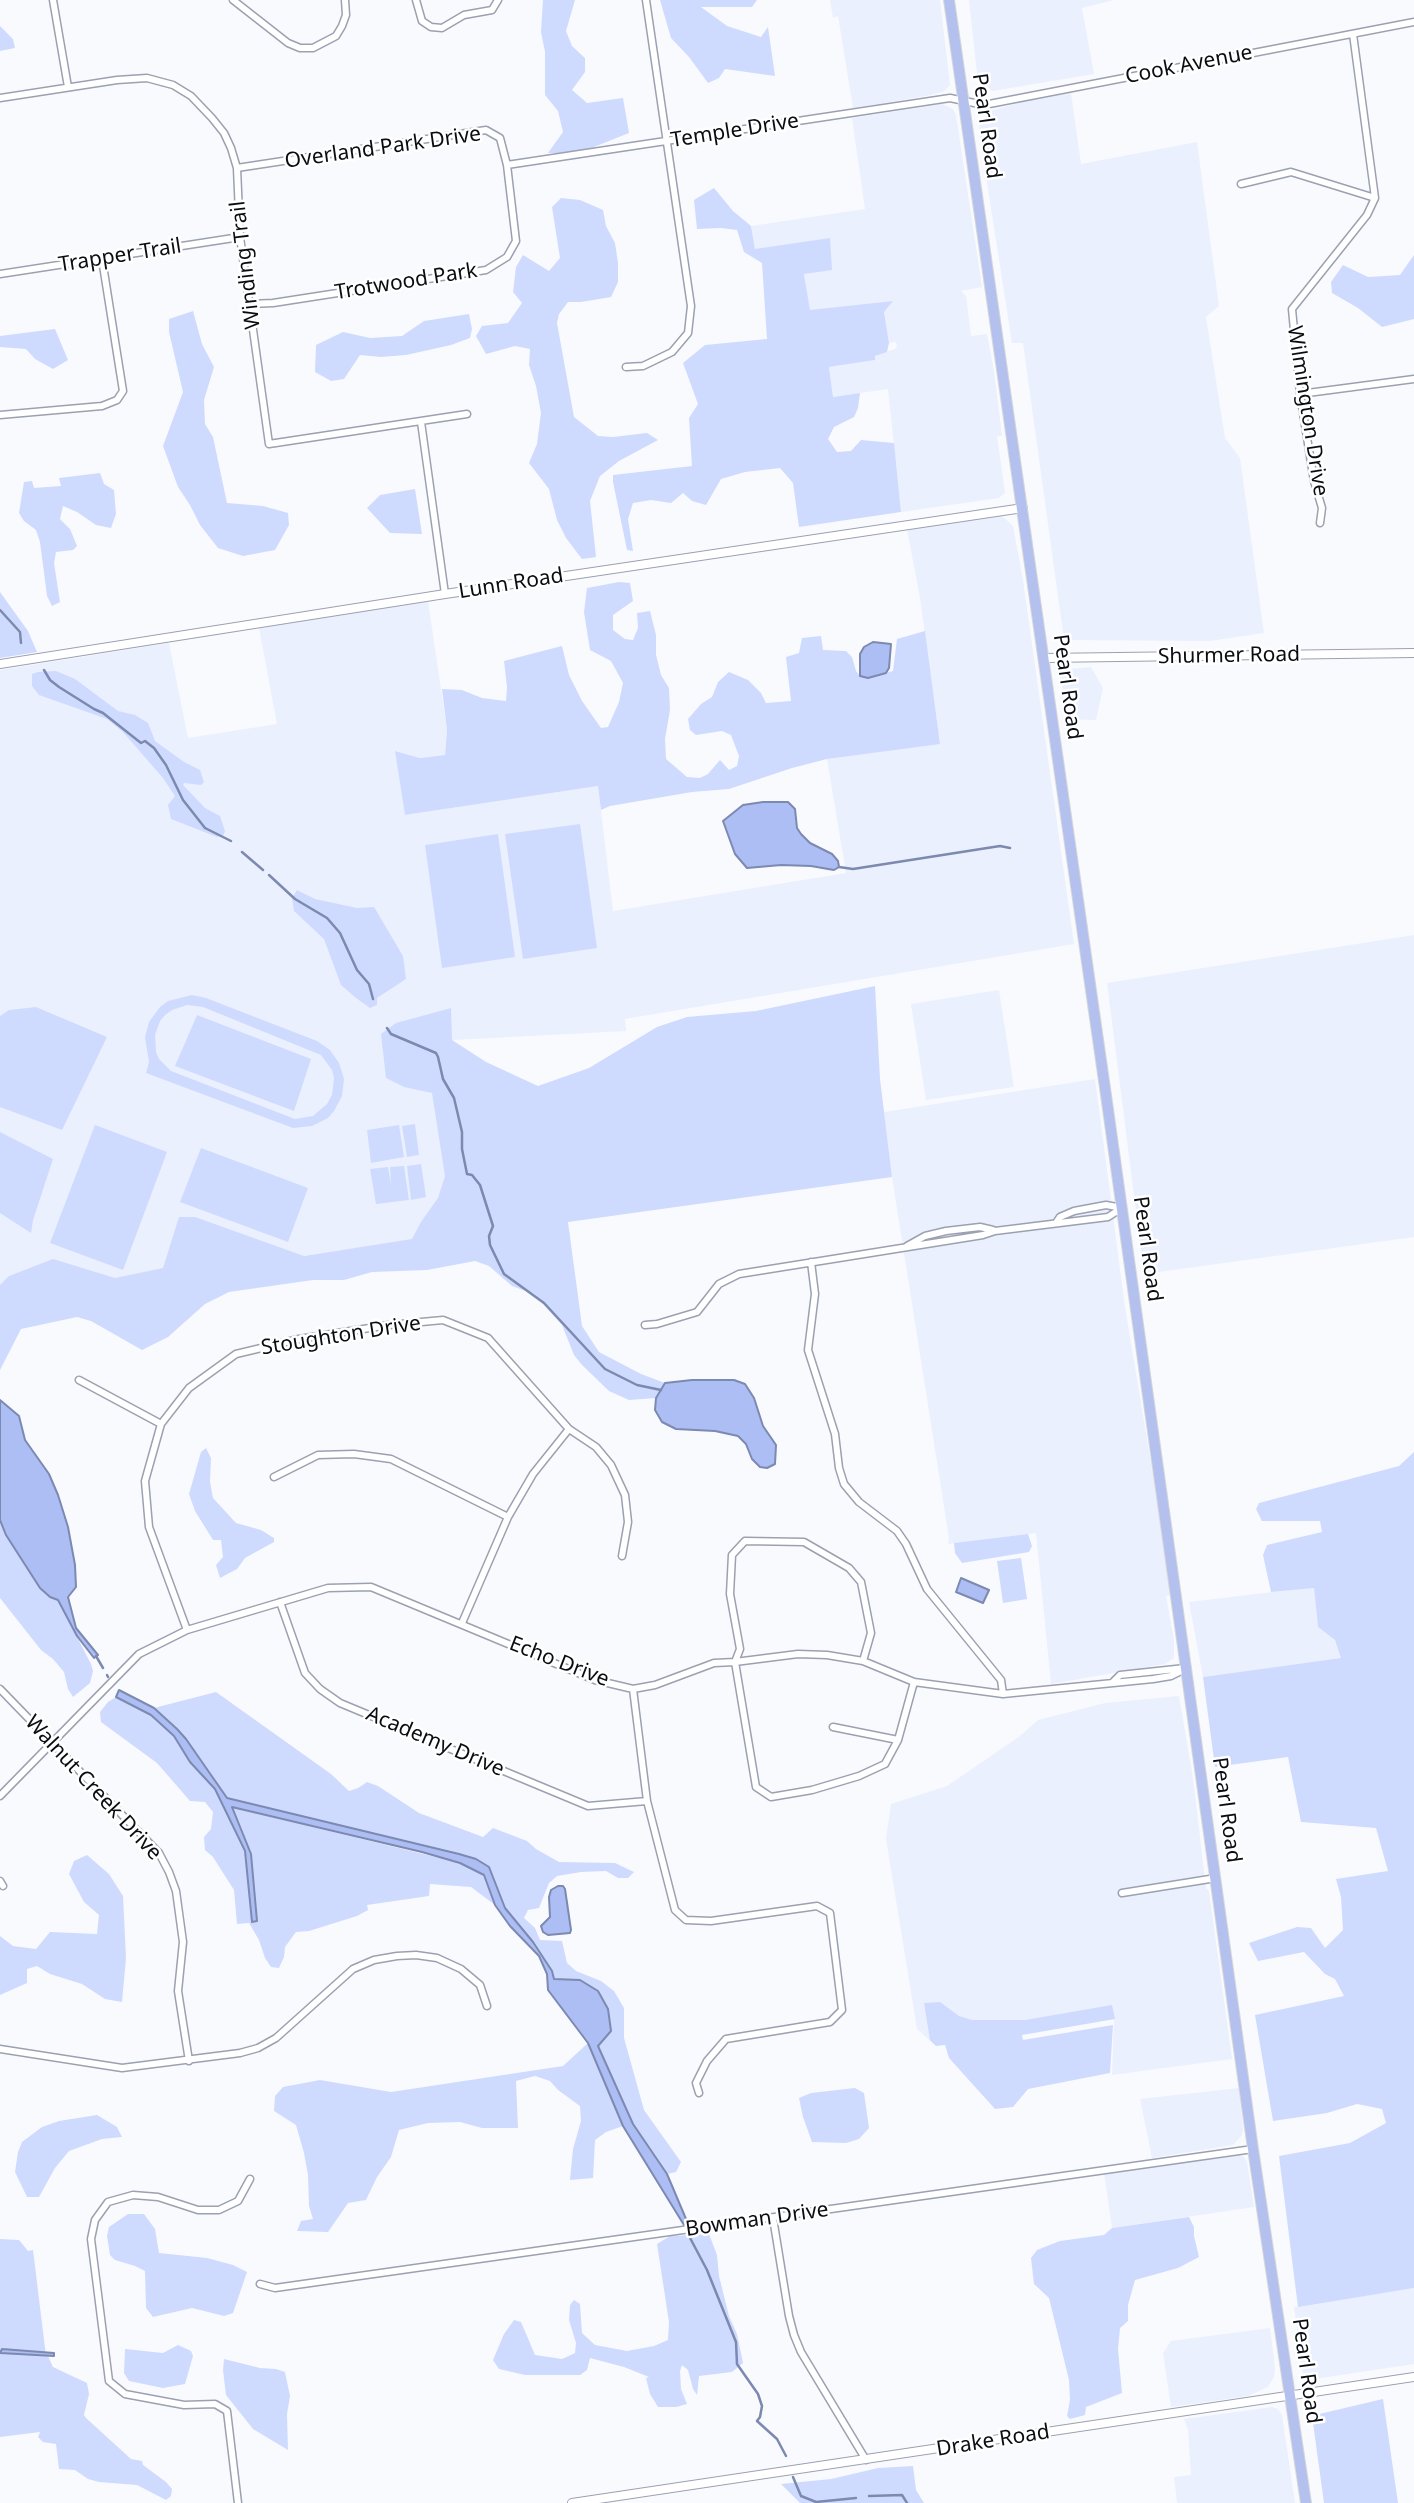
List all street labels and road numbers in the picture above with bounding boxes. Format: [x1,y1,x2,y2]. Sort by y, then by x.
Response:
street label: Cook Avenue [1123,40,1255,90]
street label: Pearl Road [966,72,1006,180]
street label: Temple Drive [669,108,801,154]
street label: Overland Park Drive [283,122,483,174]
street label: Winding Trail [226,199,266,331]
street label: Trapper Trail [57,234,183,278]
street label: Trotwood Park [333,258,479,306]
street label: Wilmington Drive [1281,324,1333,498]
street label: Lunn Road [457,563,565,605]
street label: Pearl Road [1047,633,1087,741]
street label: Shurmer Road [1158,642,1300,670]
street label: Pearl Road [1127,1195,1167,1303]
street label: Stoughton Drive [259,1311,423,1361]
street label: Echo Drive [506,1631,612,1693]
street label: Academy Drive [362,1702,508,1782]
street label: Walnut Creek Drive [19,1710,167,1866]
street label: Pearl Road [1206,1756,1246,1864]
street label: Bowman Drive [684,2197,830,2243]
street label: Pearl Road [1286,2317,1326,2425]
street label: Drake Road [935,2420,1051,2462]

